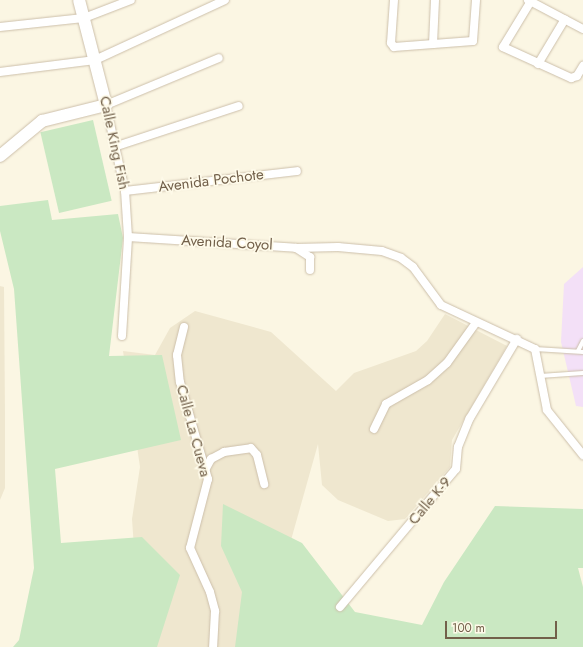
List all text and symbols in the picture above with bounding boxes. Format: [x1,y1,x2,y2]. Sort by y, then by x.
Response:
street label: Calle King Fish [95,95,133,191]
street label: Avenida Pochote [157,166,265,196]
street label: Avenida Coyol [181,232,273,254]
street label: Calle La Cueva [172,383,214,479]
street label: Calle K-9 [405,473,455,529]
scale bar [447,613,559,639]
text: 100 m [452,619,485,637]

